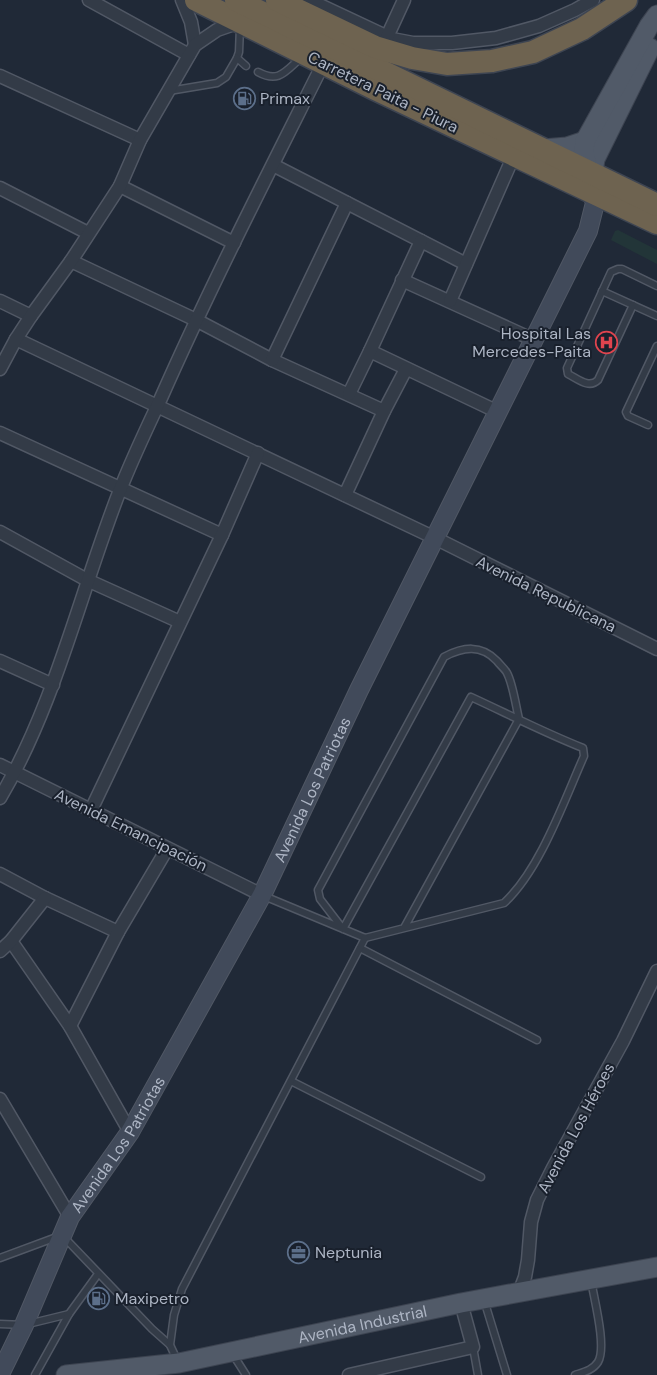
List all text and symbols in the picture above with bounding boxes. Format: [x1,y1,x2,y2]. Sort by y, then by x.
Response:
street label: Carretera Paita - Piura [304,46,462,138]
fuel station icon: Primax [232,86,256,110]
place label: Primax [260,88,310,109]
place label: Hospital Las Mercedes-Paita [472,323,591,362]
hospital icon: Hospital Las Mercedes-Paita [595,330,619,354]
street label: Avenida Republicana [472,551,620,637]
street label: Avenida Los Patriotas [269,713,355,866]
street label: Avenida Emancipación [51,784,211,876]
street label: Avenida Los Héroes [533,1059,619,1197]
street label: Avenida Los Patriotas [66,1072,169,1217]
office icon: Neptunia [287,1240,311,1264]
place label: Neptunia [315,1242,382,1263]
fuel station icon: Maxipetro [87,1286,111,1310]
place label: Maxipetro [115,1288,189,1309]
street label: Avenida Industrial [296,1300,429,1348]

